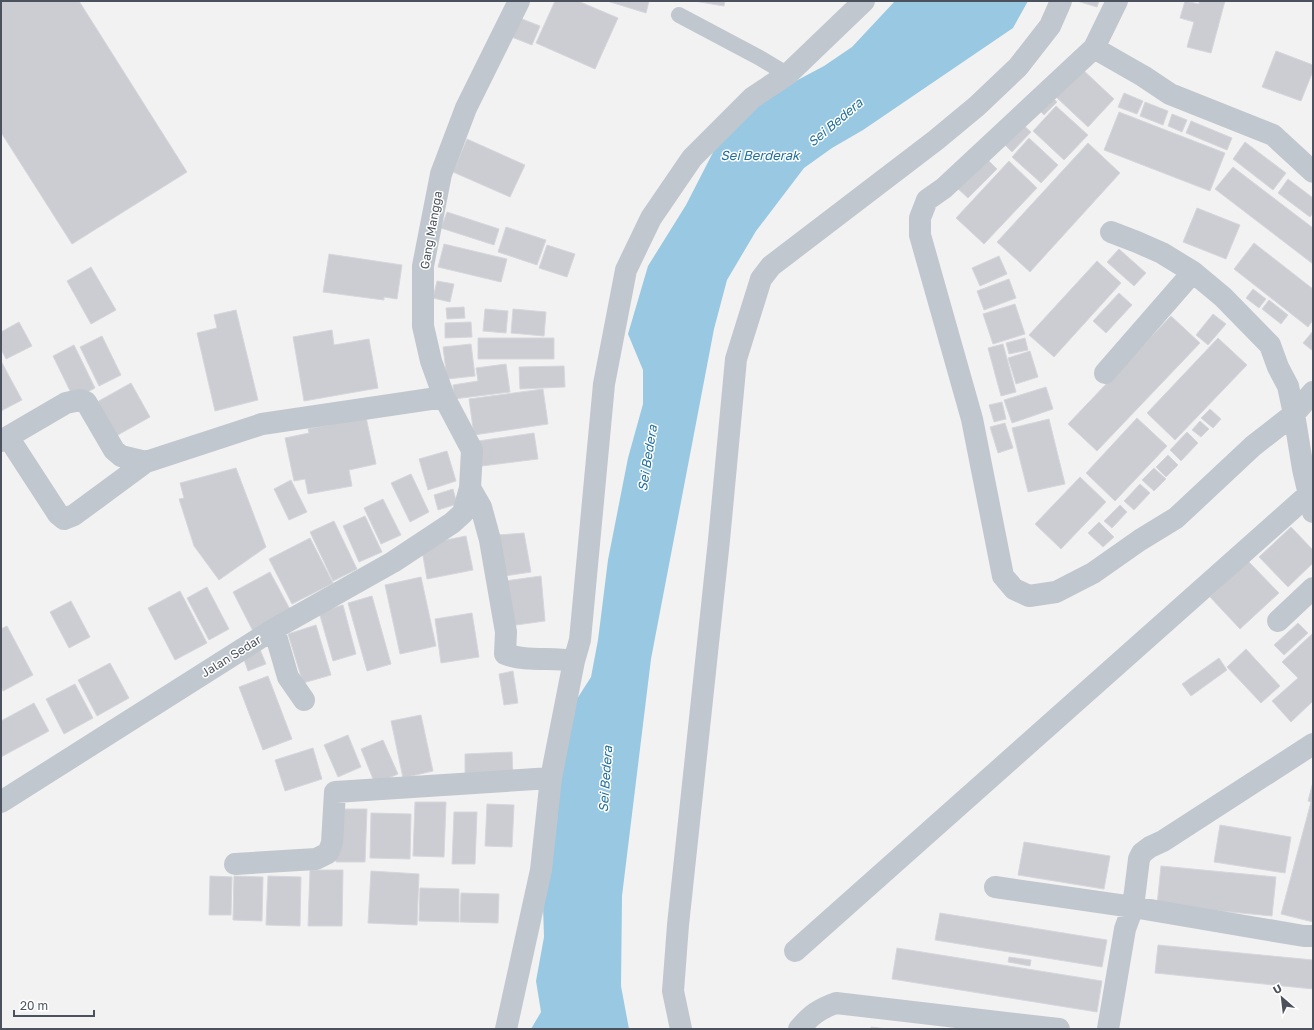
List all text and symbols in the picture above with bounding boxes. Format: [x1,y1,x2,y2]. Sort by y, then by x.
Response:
water label: Sei Bedera [804,94,866,150]
water label: Sei Berderak [721,147,801,163]
street label: Gang Mangga [417,190,445,270]
water label: Sei Bedera [634,423,660,492]
street label: Jalan Sedar [198,631,264,680]
water label: Sei Bedera [595,745,615,813]
north arrow [1262,978,1302,1018]
text: U [1270,981,1284,996]
scale bar [14,992,94,1018]
text: 20 m [20,998,48,1013]

